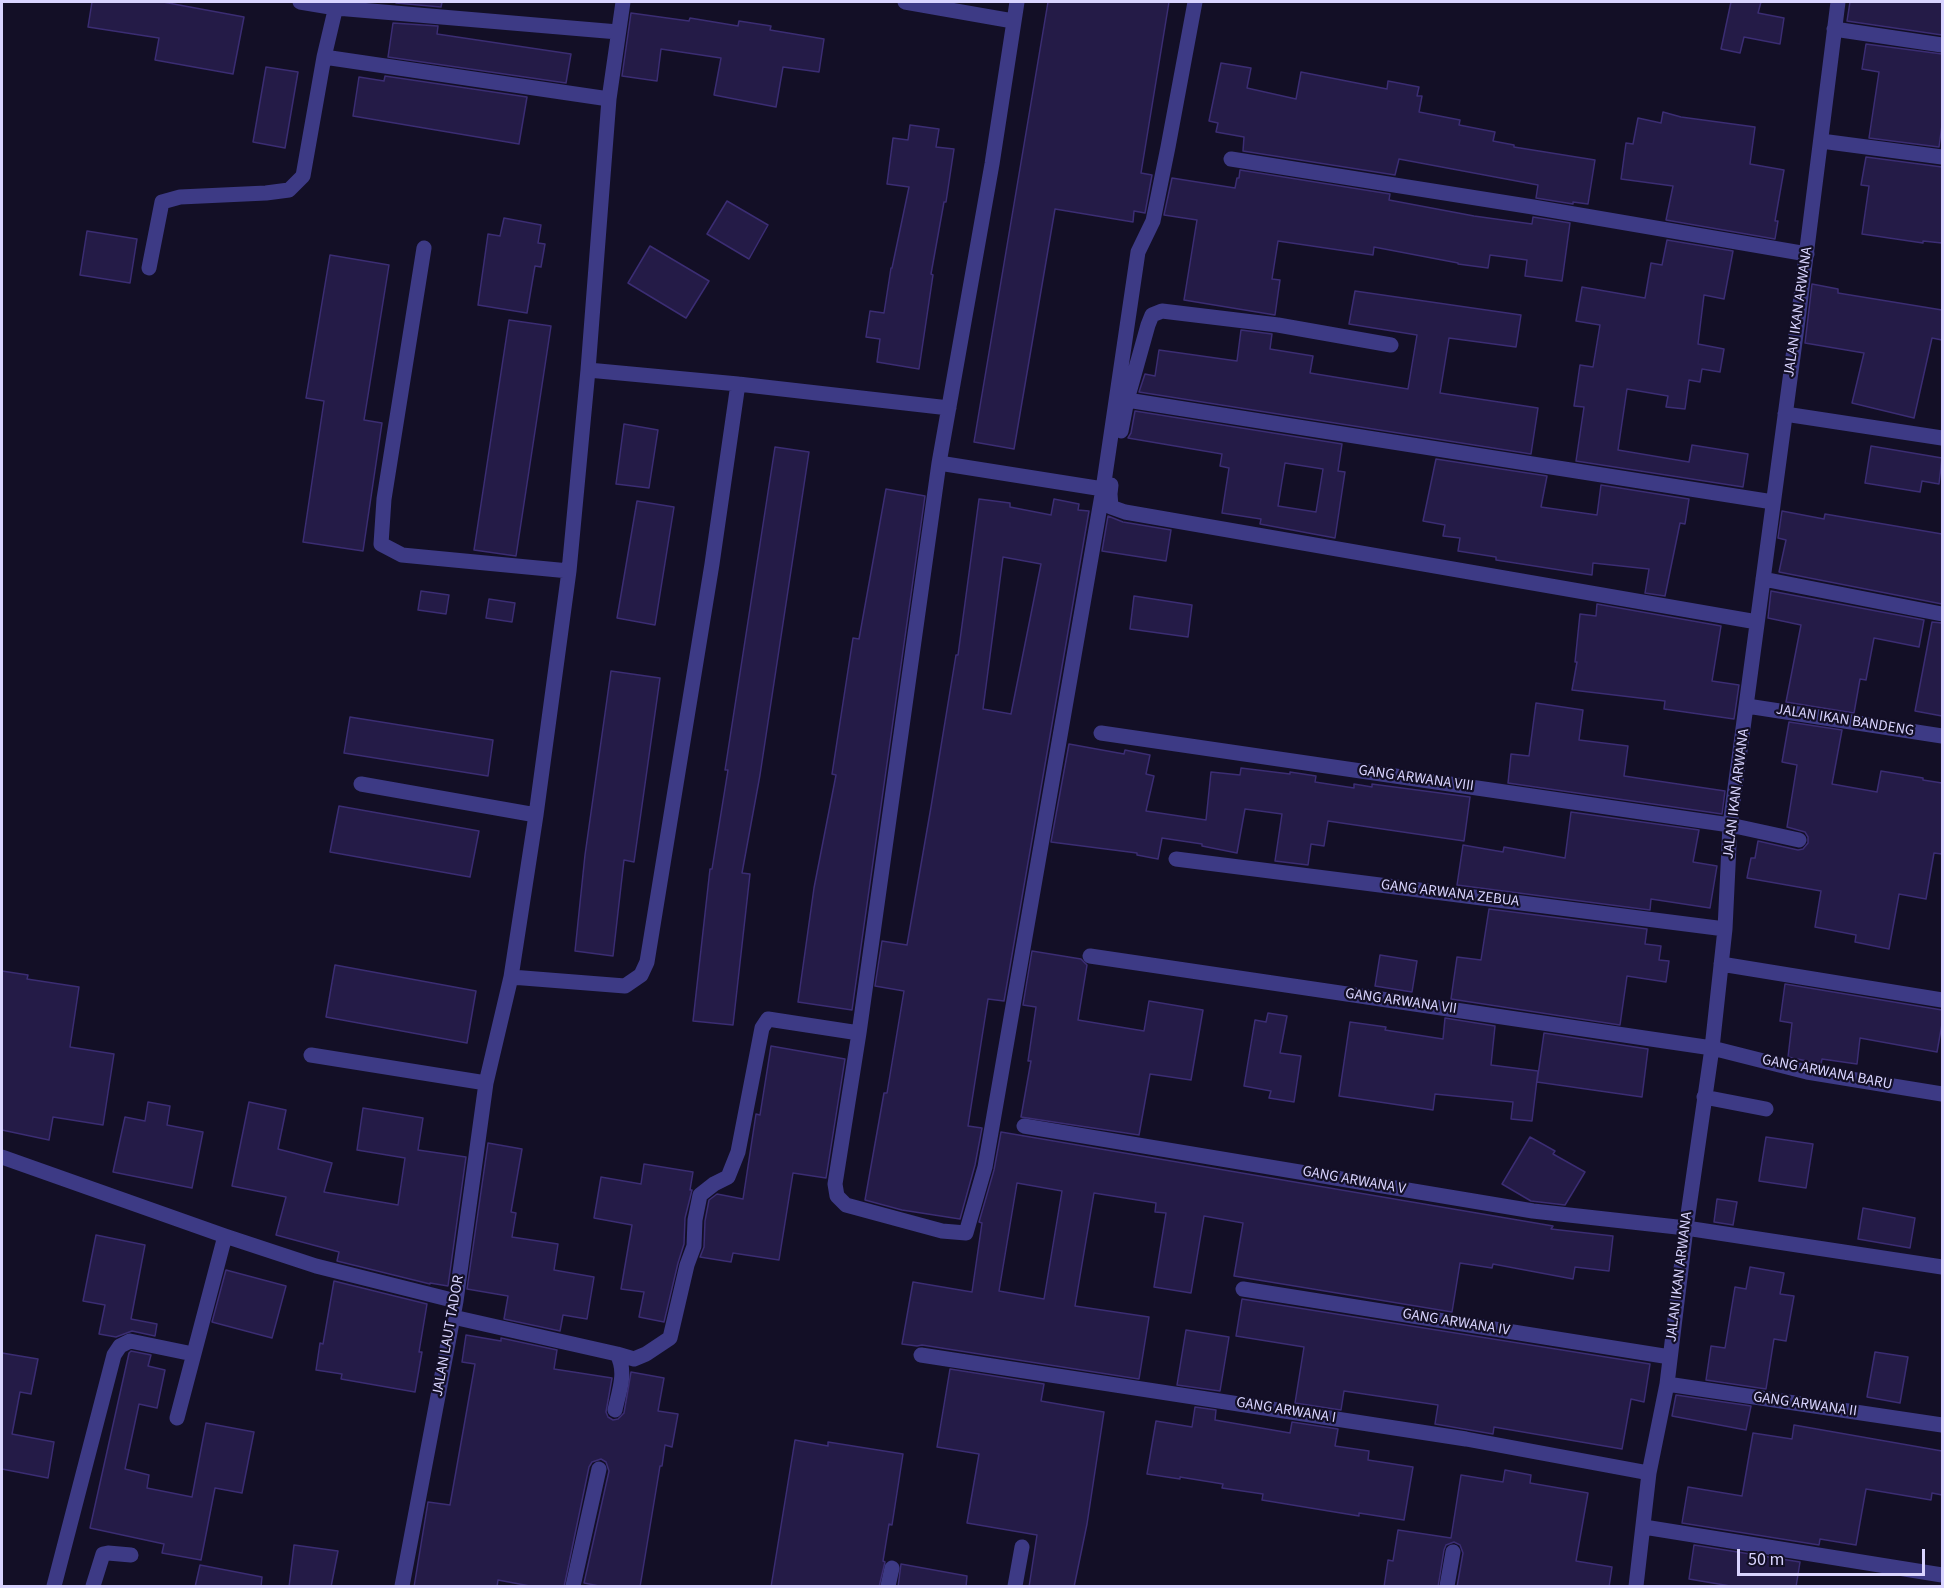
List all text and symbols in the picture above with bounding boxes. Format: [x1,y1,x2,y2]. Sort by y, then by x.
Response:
street label: JALAN IKAN ARWANA [1781,246,1817,378]
street label: JALAN IKAN BANDENG [1775,701,1915,741]
street label: JALAN IKAN ARWANA [1720,728,1754,860]
street label: GANG ARWANA VIII [1357,762,1475,796]
street label: GANG ARWANA ZEBUA [1380,877,1520,911]
street label: GANG ARWANA VII [1344,985,1458,1019]
street label: GANG ARWANA BARU [1760,1052,1894,1094]
street label: GANG ARWANA V [1301,1163,1407,1199]
street label: JALAN IKAN ARWANA [1663,1211,1697,1343]
street label: JALAN LAUT TADOR [429,1274,469,1398]
street label: GANG ARWANA IV [1401,1306,1511,1340]
street label: GANG ARWANA II [1752,1389,1858,1421]
street label: GANG ARWANA I [1235,1394,1337,1428]
scale bar [1740,1537,1928,1575]
text: 50 m [1748,1547,1784,1572]

